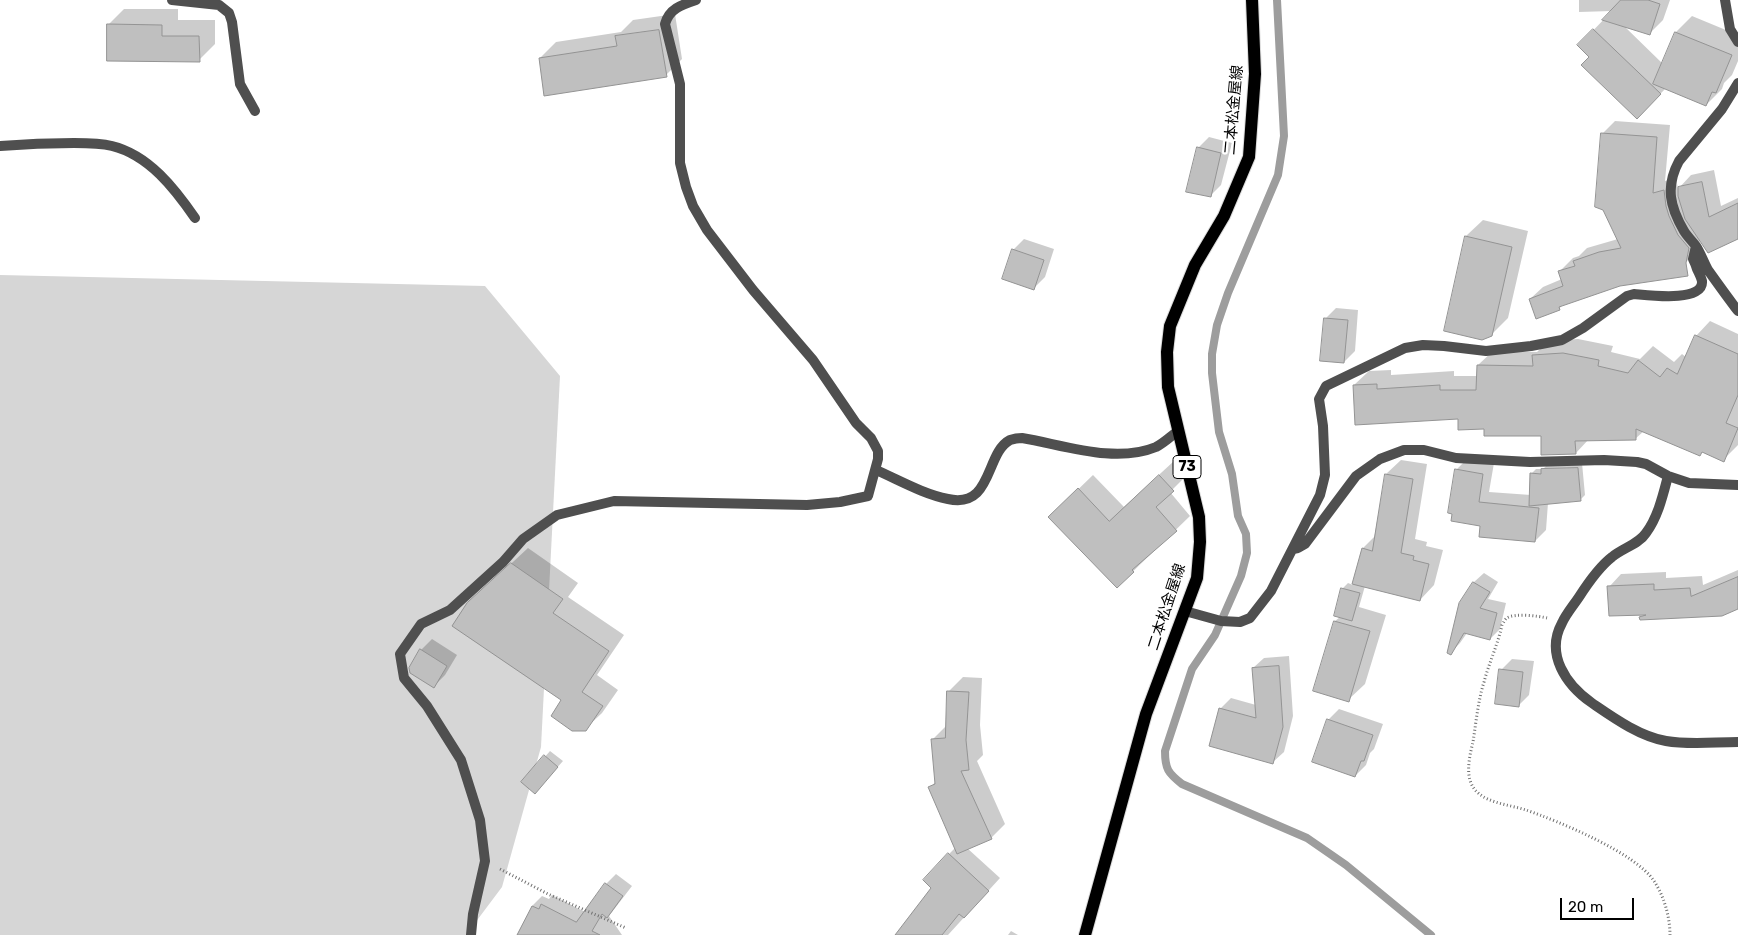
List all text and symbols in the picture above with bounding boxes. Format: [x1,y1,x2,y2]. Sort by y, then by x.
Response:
street label: 二本松金屋線 [1221,64,1247,156]
road number: 73 [1173,456,1201,478]
street label: 二本松金屋線 [1145,561,1189,653]
scale bar [1563,888,1637,920]
text: 20 m [1568,898,1603,916]

